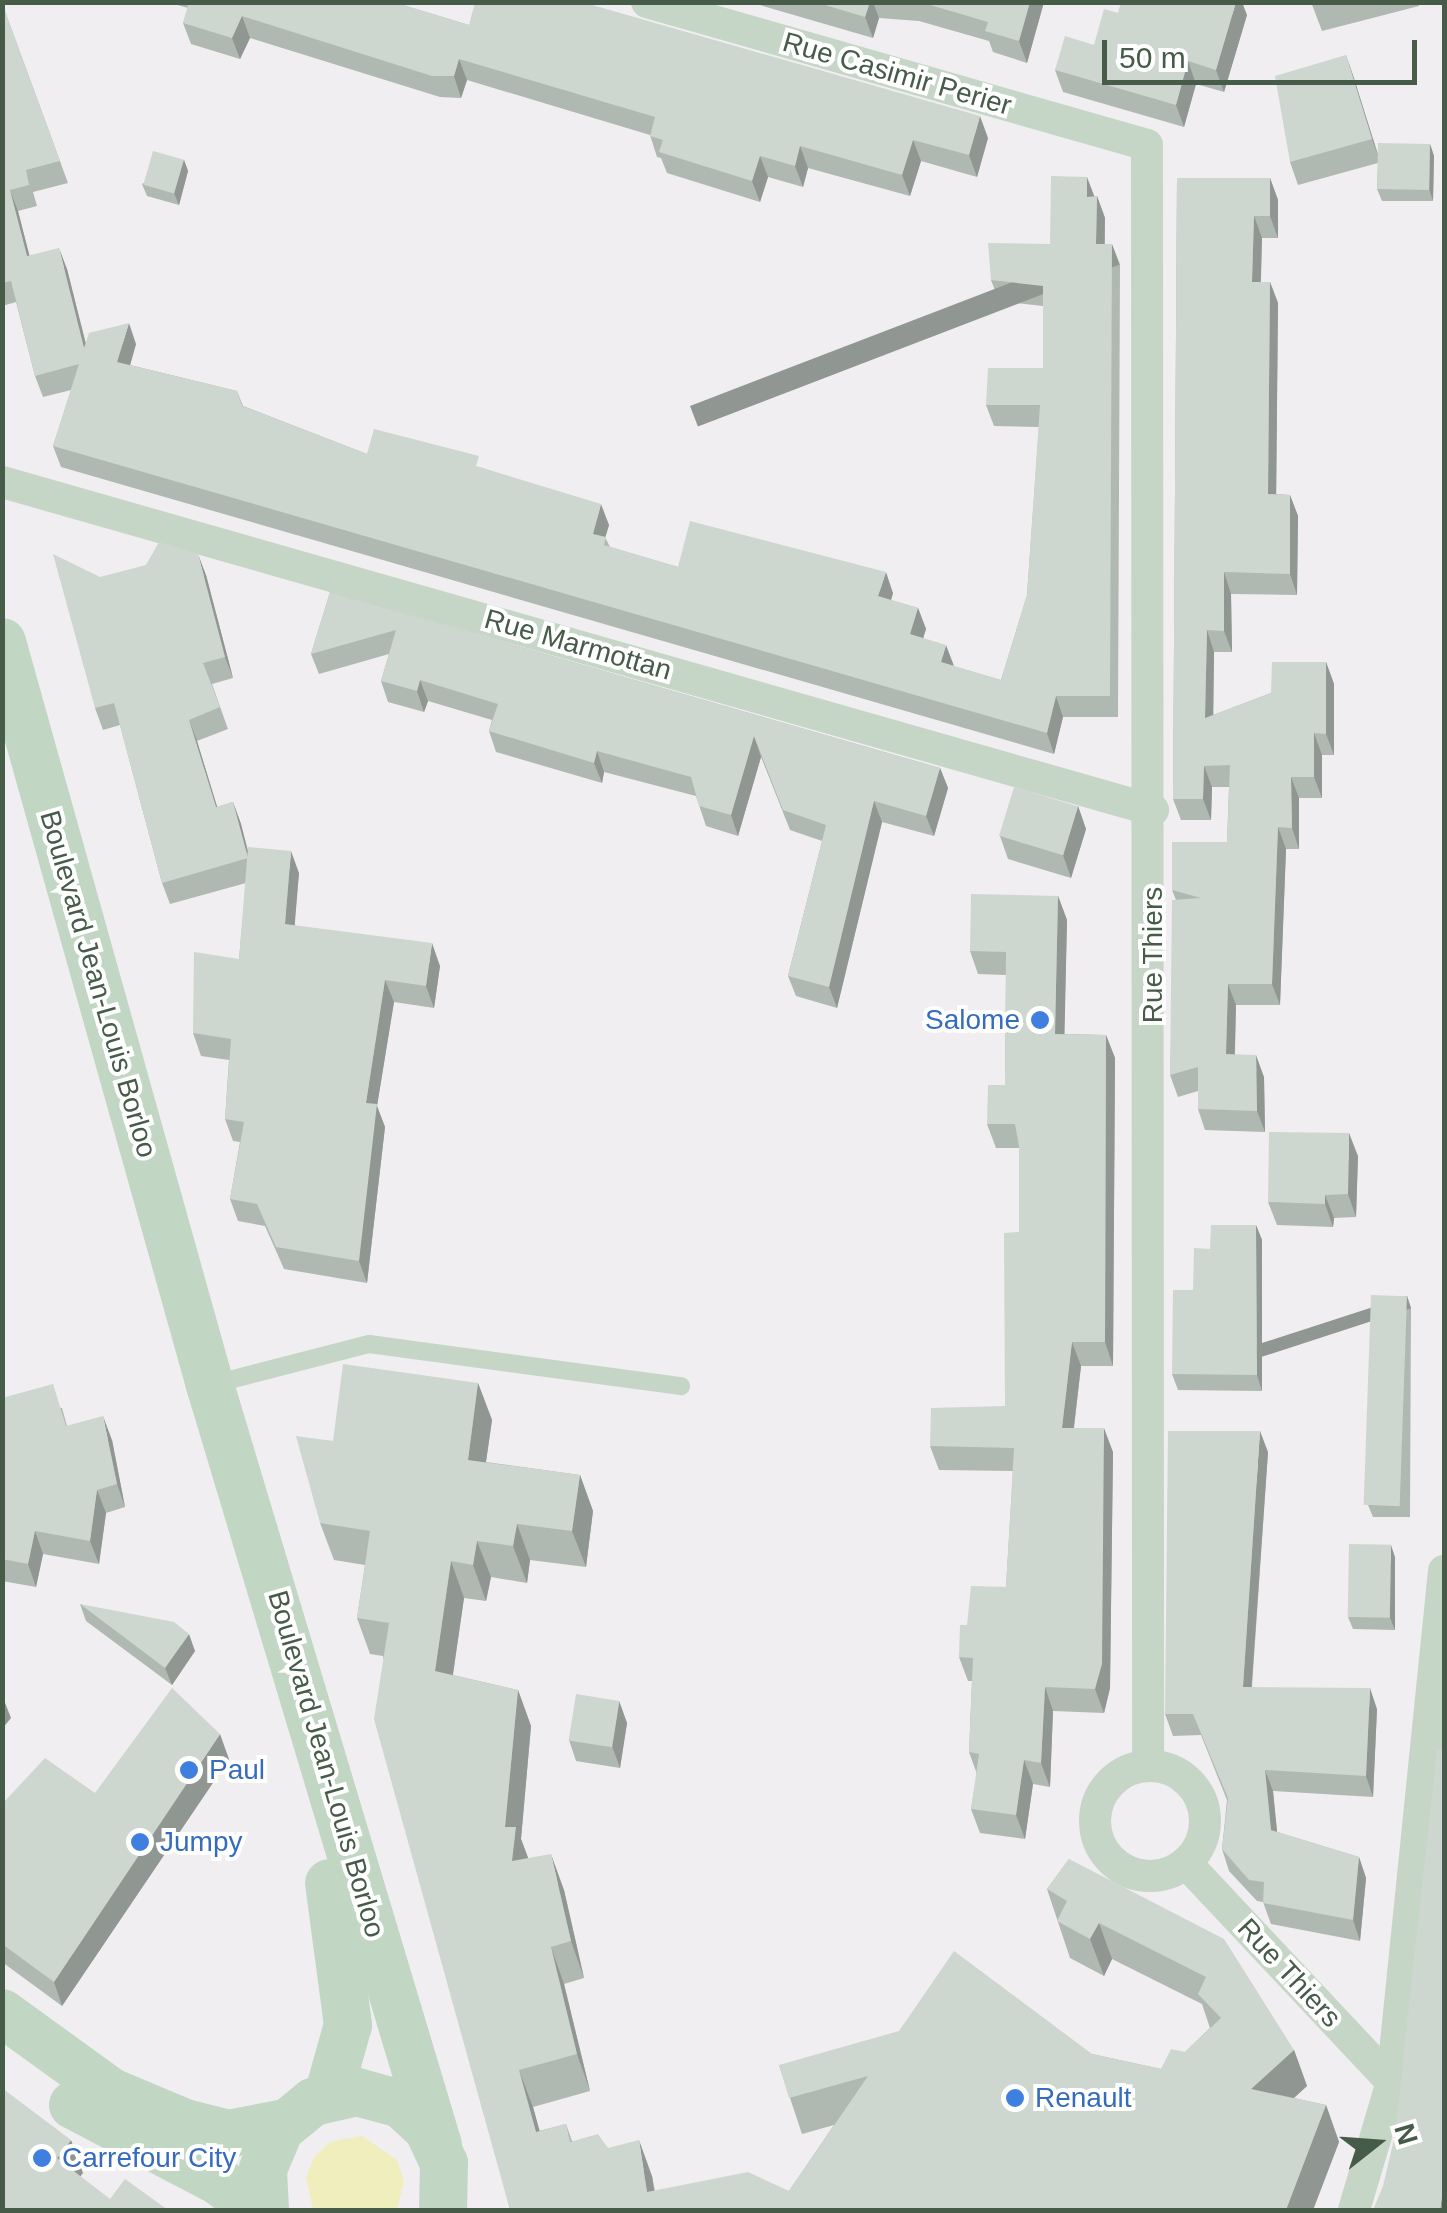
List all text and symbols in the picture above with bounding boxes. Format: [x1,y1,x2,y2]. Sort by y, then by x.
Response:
scale bar [1107,20,1422,82]
street label: Rue Casimir Perier [779,25,1015,123]
text: 50 m [1119,41,1186,74]
street label: Rue Marmottan [481,602,675,688]
street label: Boulevard Jean-Louis Borloo [32,807,164,1161]
street label: Rue Thiers [1136,887,1170,1023]
place label: Salome [925,1003,1020,1037]
marker: Salome [1029,1009,1051,1031]
street label: Boulevard Jean-Louis Borloo [260,1587,392,1941]
place label: Paul [209,1753,265,1787]
marker: Paul [178,1759,200,1781]
place label: Jumpy [160,1825,242,1859]
marker: Jumpy [129,1831,151,1853]
street label: Rue Thiers [1230,1911,1348,2035]
place label: Renault [1035,2081,1132,2115]
marker: Renault [1004,2087,1026,2109]
north arrow [1327,2093,1427,2193]
text: N [1388,2120,1424,2148]
place label: Carrefour City [62,2141,236,2175]
marker: Carrefour City [31,2147,53,2169]

